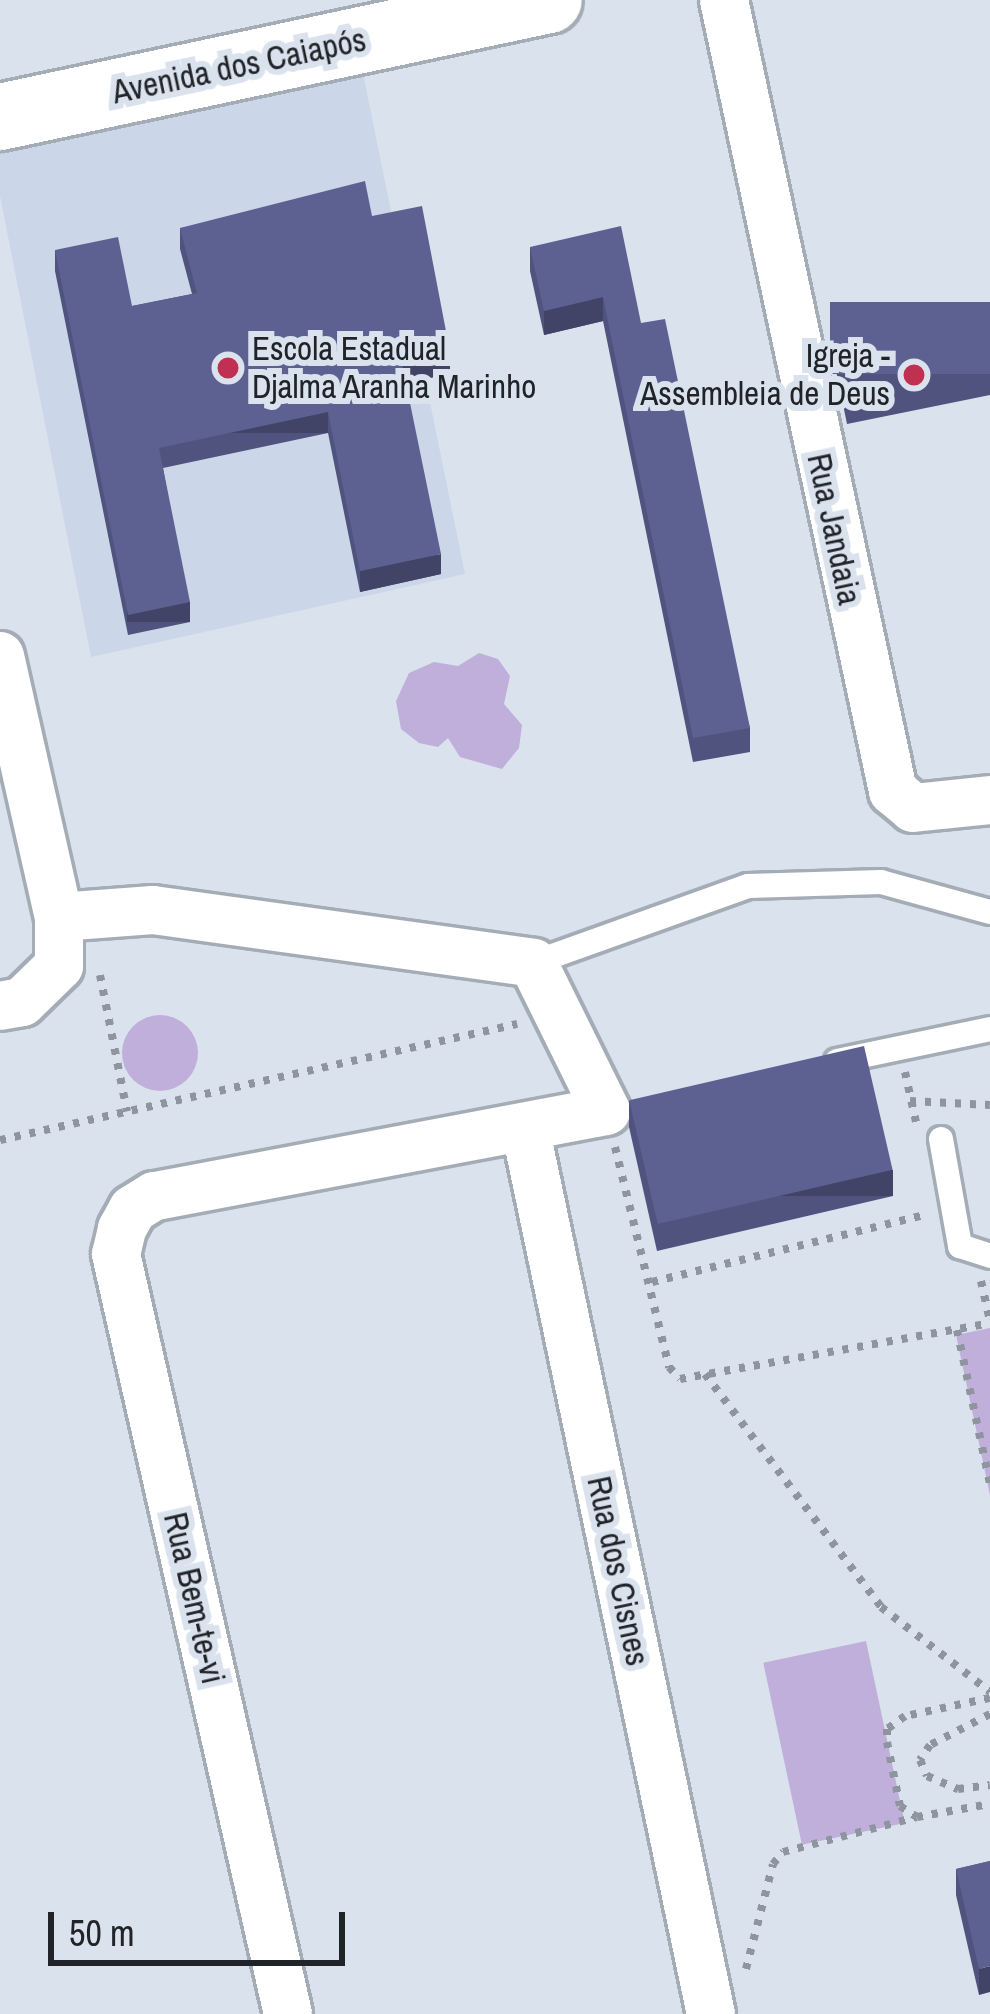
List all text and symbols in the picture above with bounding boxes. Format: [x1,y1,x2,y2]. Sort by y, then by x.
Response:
street label: Avenida dos Caiapós [109,20,369,112]
place label: Escola Estadual Djalma Aranha Marinho [252,329,538,407]
place label: Igreja - Assembleia de Deus [640,336,890,414]
marker: Escola Estadual Djalma Aranha Marinho [215,355,241,381]
marker: Igreja - Assembleia de Deus [901,362,927,388]
street label: Rua Jandaia [799,450,869,608]
street label: Rua dos Cisnes [579,1473,657,1669]
street label: Rua Bem-te-vi [155,1509,233,1687]
scale bar [54,1888,351,1962]
text: 50 m [69,1909,135,1957]

